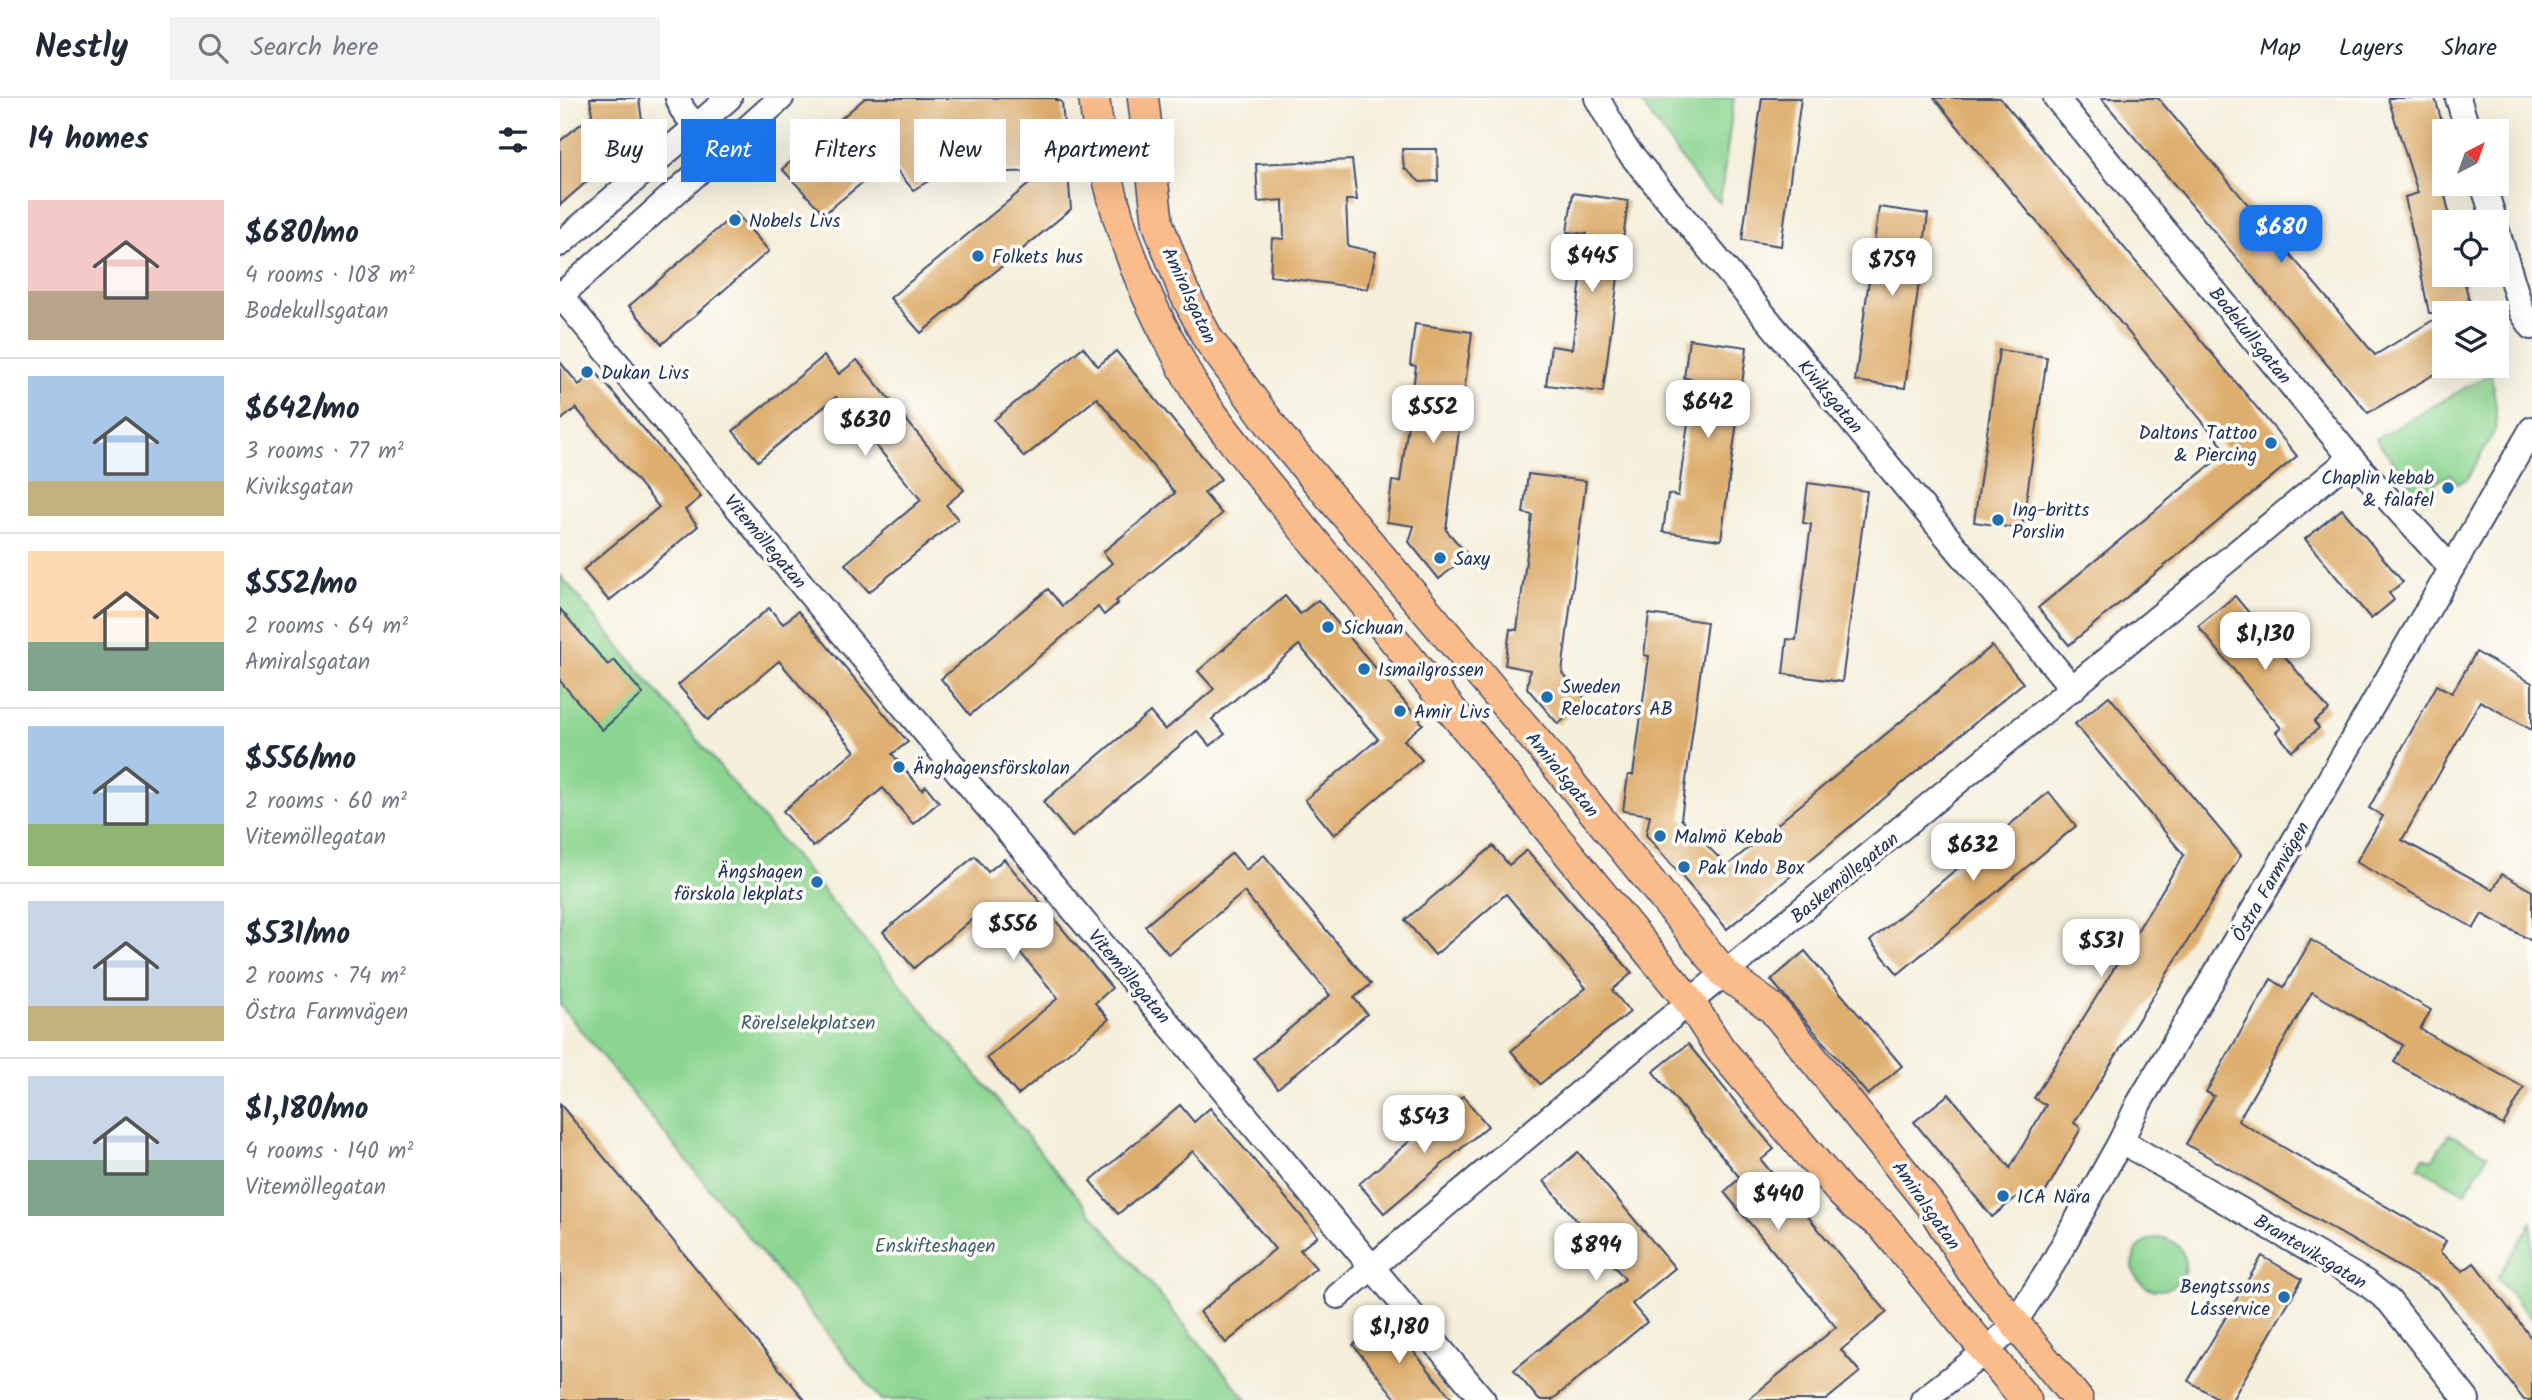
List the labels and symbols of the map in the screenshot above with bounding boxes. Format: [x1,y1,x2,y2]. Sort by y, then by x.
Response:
north arrow [2432,119,2510,196]
pin: $680 [2240,206,2322,265]
place label: Nobels Livs [749,207,840,237]
marker: Nobels Livs [727,212,743,228]
pin: $445 [1551,234,1633,294]
pin: $759 [1851,238,1933,298]
place label: Folkets hus [992,243,1083,273]
street label: Amiralsgatan [1153,243,1224,349]
marker: Folkets hus [970,248,986,264]
street label: Bodekullsgatan [2200,281,2298,392]
street label: Kiviksgatan [1789,353,1870,441]
place label: Dukan Livs [601,359,689,389]
marker: Dukan Livs [579,364,595,380]
pin: $642 [1667,380,1749,440]
pin: $552 [1392,386,1474,445]
pin: $630 [824,398,906,458]
place label: Daltons Tattoo & Piercing [2138,419,2257,471]
marker: Daltons Tattoo & Piercing [2263,435,2279,451]
place label: Chaplin kebab & falafel [2321,464,2434,516]
marker: Chaplin kebab & falafel [2440,480,2456,496]
street label: Vitemöllegatan [716,488,813,597]
place label: Ing-britts Porslin [2012,496,2089,548]
marker: Ing-britts Porslin [1990,512,2006,528]
place label: Saxy [1454,545,1491,575]
marker: Saxy [1432,550,1448,566]
pin: $1,130 [2208,612,2322,672]
place label: Sichuan [1342,614,1403,644]
marker: Sichuan [1320,619,1336,635]
place label: Ismailgrossen [1378,656,1484,686]
marker: Ismailgrossen [1356,661,1372,677]
place label: Sweden Relocators AB [1561,673,1673,725]
marker: Sweden Relocators AB [1539,689,1555,705]
place label: Amir Livs [1414,698,1490,728]
marker: Amir Livs [1392,703,1408,719]
street label: Amiralsgatan [1517,726,1606,825]
place label: Änghagensförskolan [913,754,1070,784]
marker: Änghagensförskolan [891,759,907,775]
street label: Östra Farmvägen [2225,816,2318,948]
place label: Malmö Kebab [1674,823,1783,853]
pin: $632 [1932,824,2014,883]
street label: Baskemöllegatan [1784,825,1906,932]
marker: Malmö Kebab [1652,828,1668,844]
place label: Pak Indo Box [1698,854,1805,884]
place label: Ängshagen förskola lekplats [674,858,803,910]
marker: Pak Indo Box [1676,859,1692,875]
marker: Ängshagen förskola lekplats [809,874,825,890]
pin: $556 [972,902,1054,962]
pin: $531 [2060,920,2142,979]
street label: Vitemöllegatan [1080,923,1177,1032]
park label: Rörelselekplatsen [741,1009,875,1039]
pin: $543 [1383,1096,1465,1155]
street label: Amiralsgatan [1883,1155,1967,1257]
pin: $440 [1737,1172,1819,1232]
place label: ICA Nära [2017,1183,2090,1213]
marker: ICA Nära [1995,1188,2011,1204]
street label: Branteviksgatan [2248,1207,2372,1298]
pin: $894 [1555,1224,1637,1283]
park label: Enskifteshagen [875,1232,995,1262]
place label: Bengtssons Låsservice [2180,1273,2270,1325]
marker: Bengtssons Låsservice [2276,1289,2292,1305]
pin: $1,180 [1342,1306,1456,1365]

